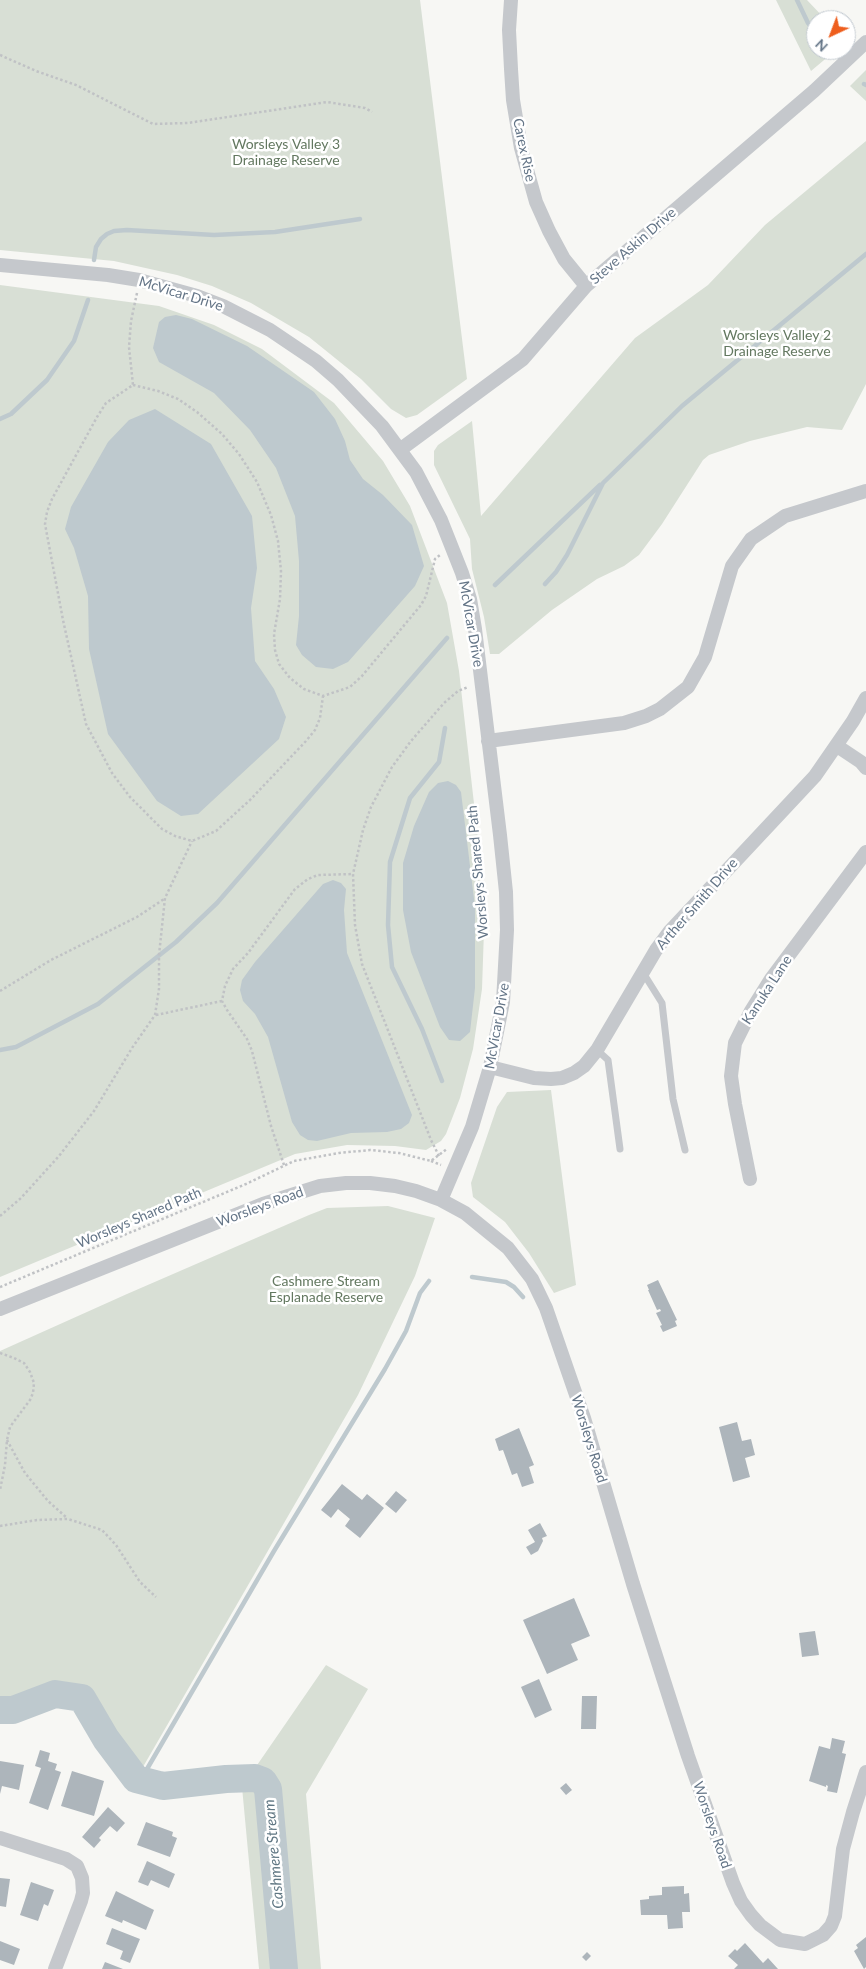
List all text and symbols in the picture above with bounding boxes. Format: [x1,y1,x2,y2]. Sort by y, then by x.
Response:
north arrow [806,10,856,60]
text: N [811,36,831,56]
street label: Carex Rise [509,117,539,183]
park label: Worsleys Valley 3 Drainage Reserve [232,136,340,168]
street label: Steve Askin Drive [587,204,679,288]
street label: McVicar Drive [137,273,225,315]
park label: Worsleys Valley 2 Drainage Reserve [723,327,831,360]
street label: McVicar Drive [455,580,487,668]
street label: Worsleys Shared Path [464,805,492,939]
street label: Arther Smith Drive [653,855,741,953]
street label: Kanuka Lane [738,952,796,1028]
street label: McVicar Drive [481,982,513,1070]
street label: Worsleys Shared Path [74,1184,204,1252]
street label: Worsleys Road [214,1184,306,1230]
park label: Cashmere Stream Esplanade Reserve [269,1273,383,1305]
street label: Worsleys Road [568,1393,610,1485]
street label: Worsleys Road [689,1779,735,1871]
water label: Cashmere Stream [260,1799,288,1909]

